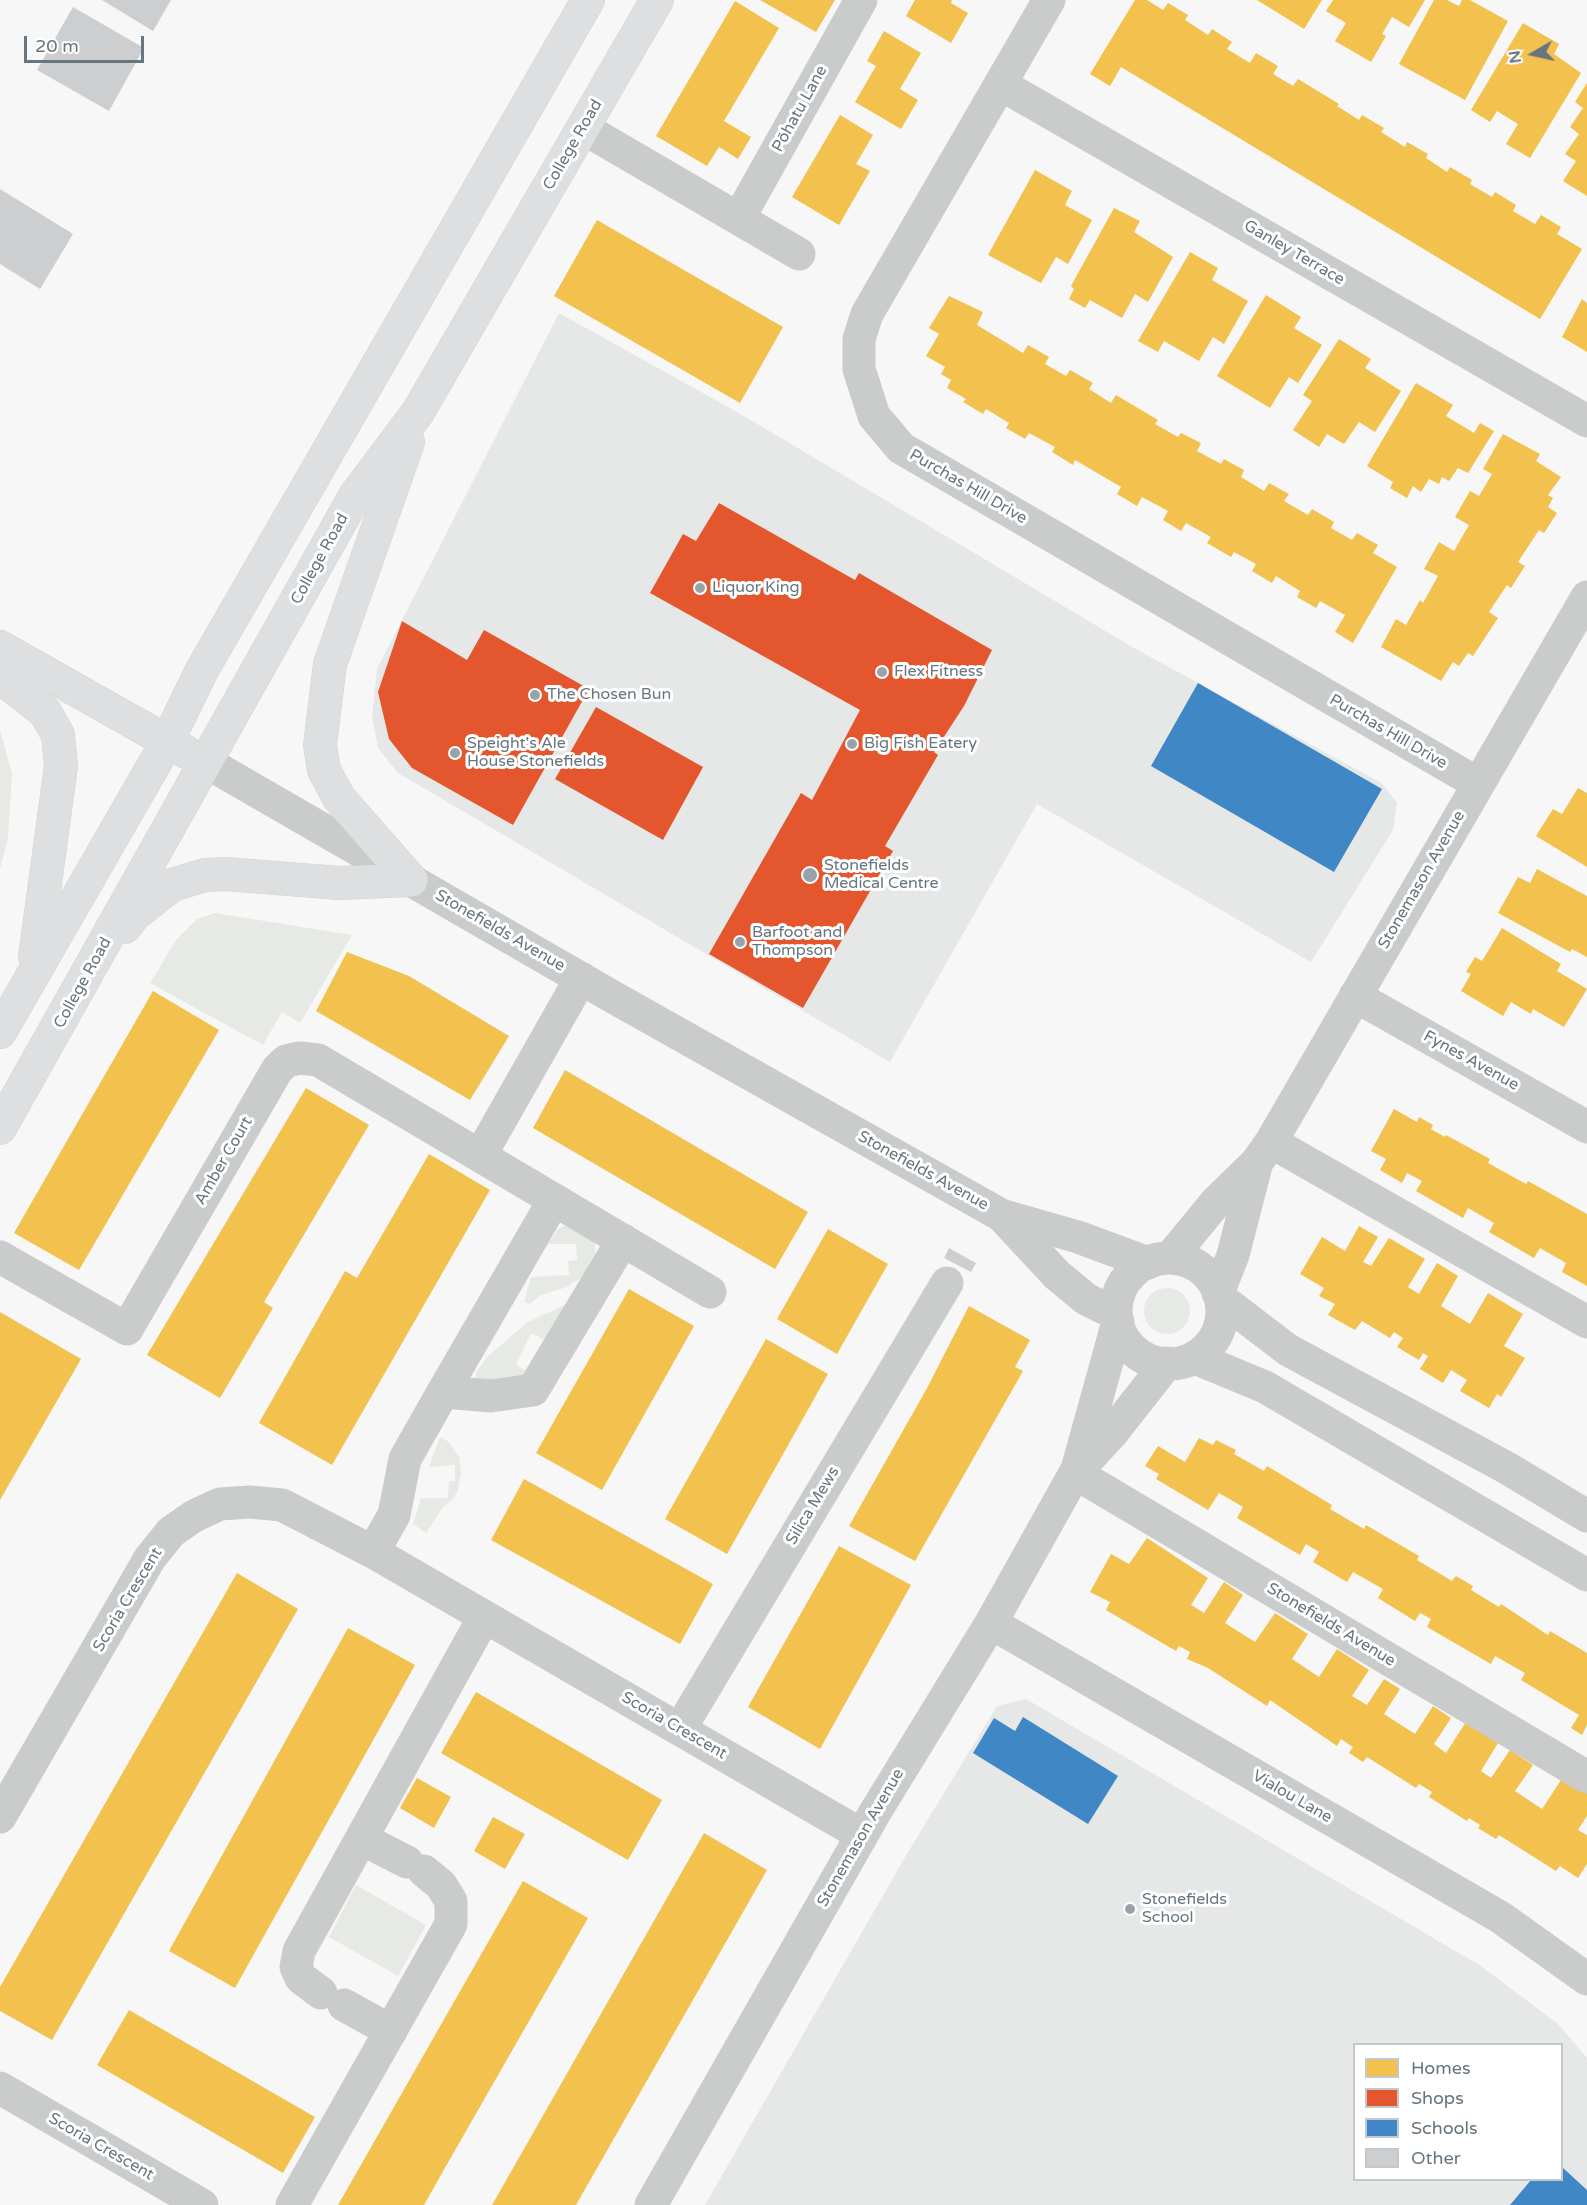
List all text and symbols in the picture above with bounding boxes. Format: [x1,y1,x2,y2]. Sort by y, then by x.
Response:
scale bar [27,24,147,62]
north arrow [1503,24,1563,84]
text: 20 m [35,35,79,57]
text: N [1504,49,1526,65]
street label: Pōhatu Lane [768,62,832,156]
street label: College Road [539,96,607,194]
street label: Ganley Terrace [1240,216,1348,290]
street label: Purchas Hill Drive [906,445,1030,529]
street label: College Road [287,510,353,608]
place label: Liquor King [712,578,800,598]
marker: Liquor King [693,581,707,595]
place label: Flex Fitness [894,662,983,682]
marker: Flex Fitness [875,665,889,679]
place label: The Chosen Bun [547,685,671,705]
marker: The Chosen Bun [528,688,542,702]
street label: Purchas Hill Drive [1326,690,1450,774]
place label: Speight's Ale House Stonefields [467,734,604,772]
place label: Big Fish Eatery [864,734,977,754]
marker: Big Fish Eatery [845,737,859,751]
marker: Speight's Ale House Stonefields [448,746,462,760]
street label: Stonemason Avenue [1375,808,1469,952]
place label: Stonefields Medical Centre [824,856,939,894]
marker: Stonefields Medical Centre [801,866,819,884]
street label: Stonefields Avenue [432,886,568,976]
place label: Barfoot and Thompson [752,923,842,961]
street label: College Road [50,934,116,1032]
marker: Barfoot and Thompson [733,935,747,949]
street label: Fynes Avenue [1420,1027,1522,1095]
street label: Amber Court [191,1114,257,1208]
street label: Stonefields Avenue [854,1127,992,1215]
street label: Silica Mews [782,1463,844,1549]
street label: Scoria Crescent [89,1544,167,1656]
street label: Stonefields Avenue [1263,1579,1399,1671]
street label: Scoria Crescent [618,1688,730,1764]
street label: Stonemason Avenue [814,1766,908,1910]
street label: Vialou Lane [1249,1767,1335,1827]
place label: Stonefields School [1142,1890,1227,1928]
marker: Stonefields School [1123,1902,1137,1916]
legend [1353,2043,1563,2181]
text: Homes [1411,2057,1471,2079]
text: Shops [1411,2087,1464,2109]
street label: Scoria Crescent [45,2109,157,2185]
text: Schools [1411,2117,1478,2139]
text: Other [1411,2147,1461,2169]

